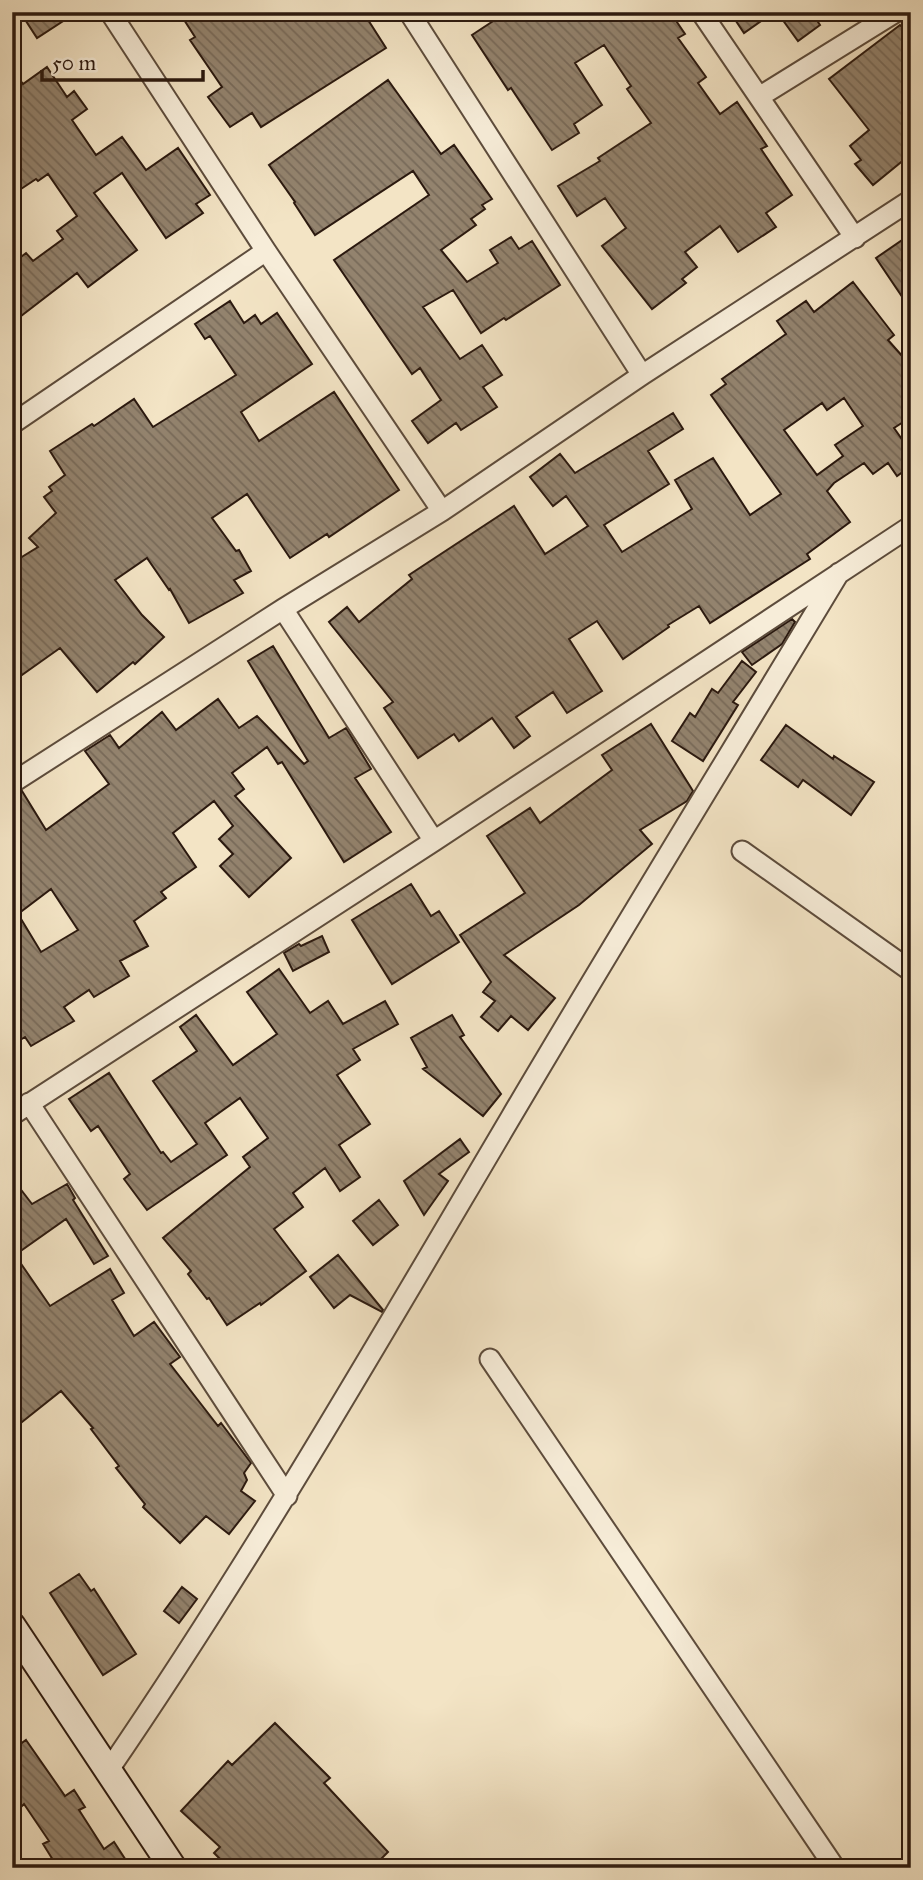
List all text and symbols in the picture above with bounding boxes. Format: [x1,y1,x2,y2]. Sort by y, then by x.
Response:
scale bar [42,38,203,82]
text: 50 m [52,50,97,76]

